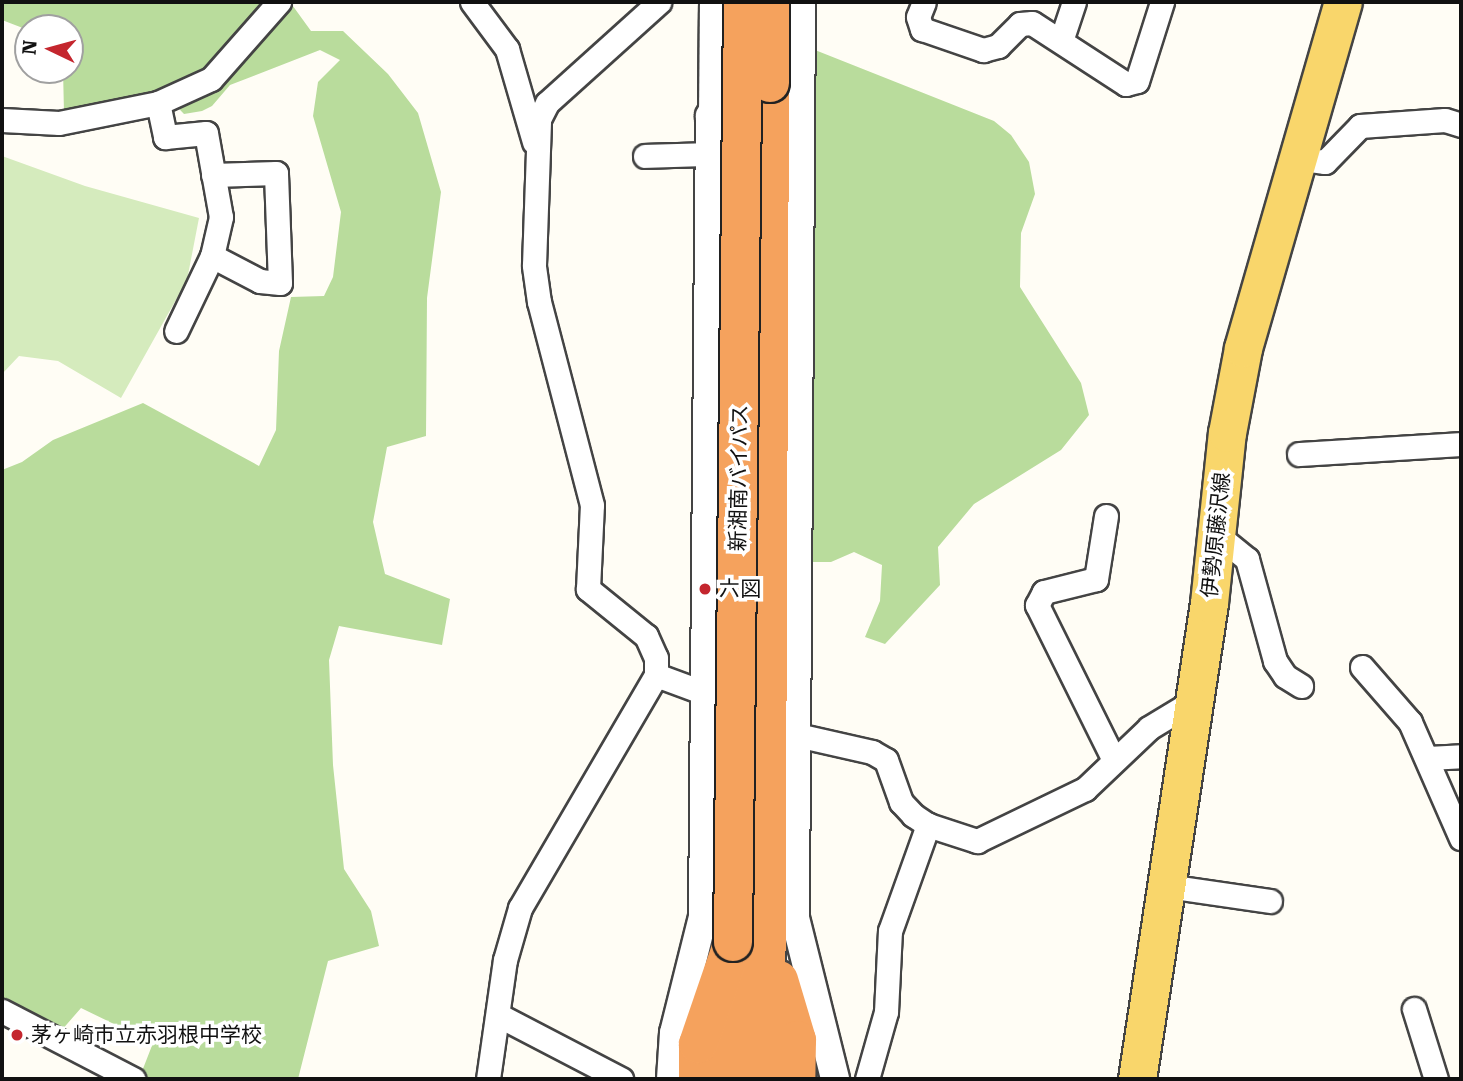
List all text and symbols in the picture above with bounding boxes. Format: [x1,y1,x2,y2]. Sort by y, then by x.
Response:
north arrow [14,14,84,84]
text: N [17,39,42,56]
street label: 新湘南バイパス [725,404,753,552]
street label: 伊勢原藤沢線 [1197,471,1235,599]
place label: 六図 [719,576,761,602]
marker: 六図 [697,581,713,597]
place label: 茅ヶ崎市立赤羽根中学校 [31,1022,262,1048]
marker: 茅ヶ崎市立赤羽根中学校 [9,1027,25,1043]

